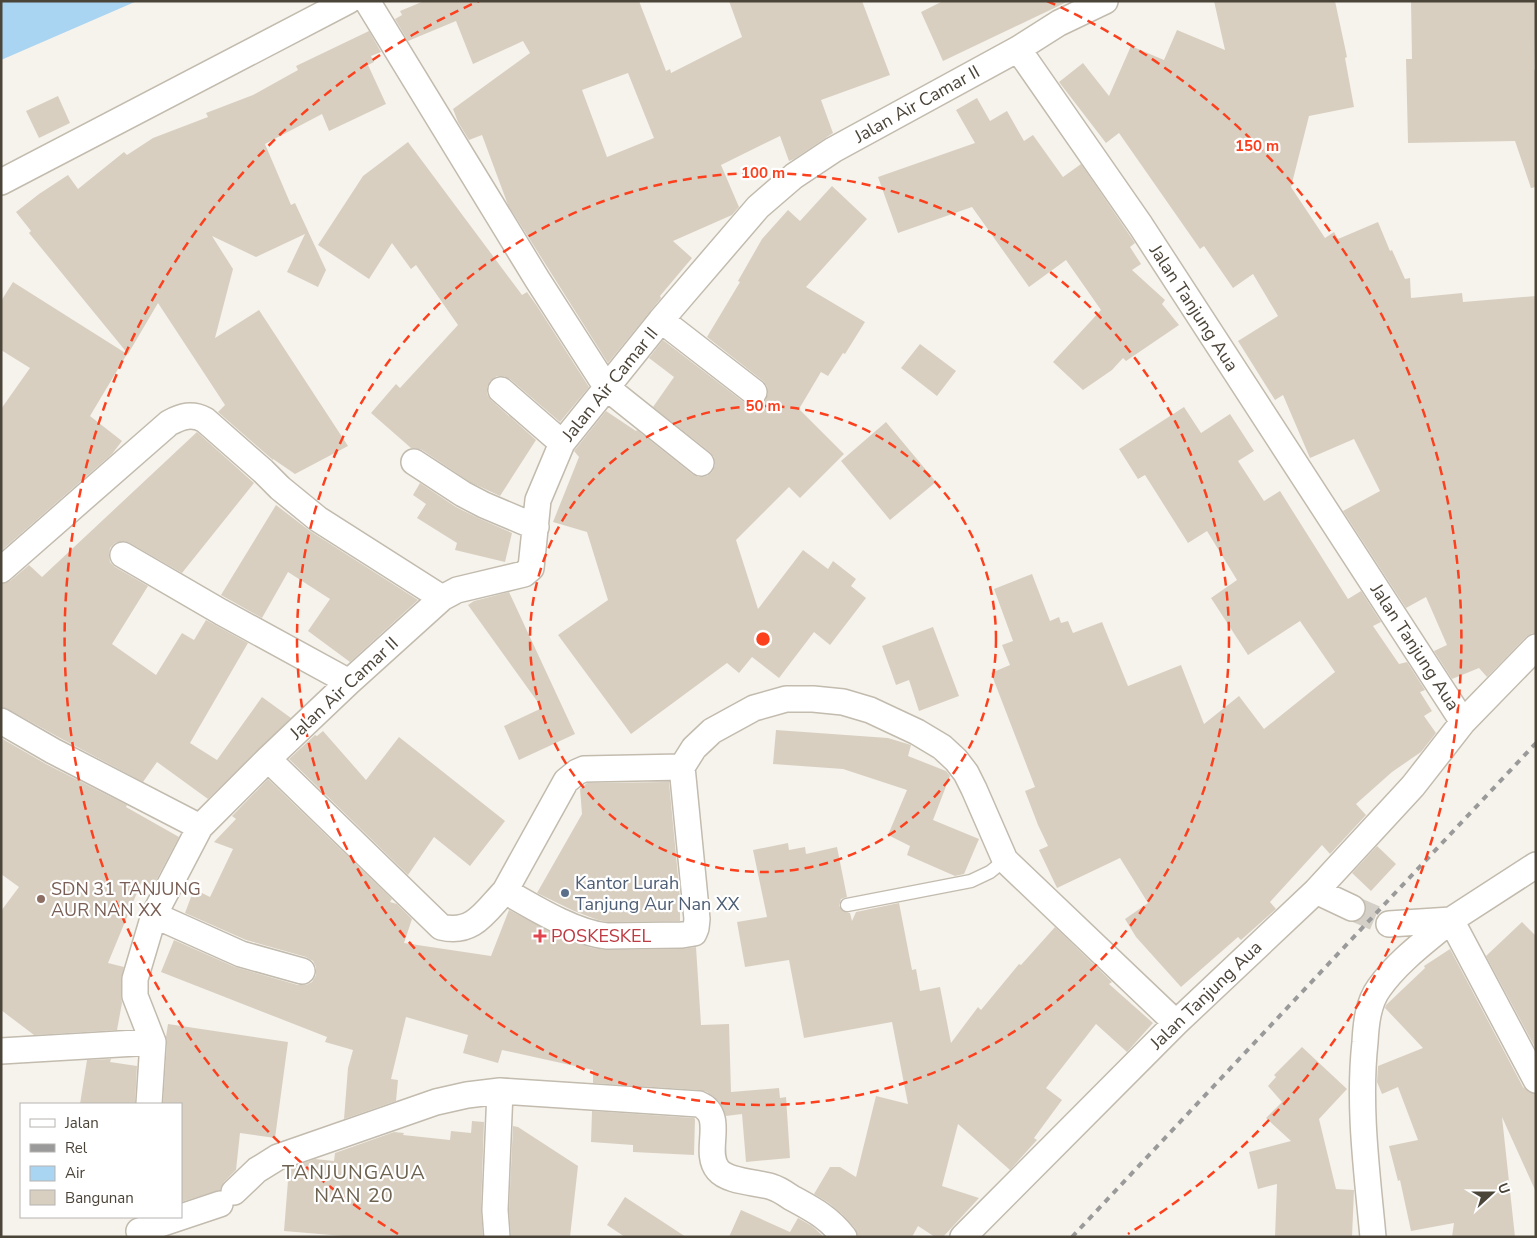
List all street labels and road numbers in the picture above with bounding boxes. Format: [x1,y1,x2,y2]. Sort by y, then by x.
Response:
street label: Jalan Air Camar II [849,60,984,149]
street label: Jalan Tanjung Aua [1143,239,1244,376]
street label: Jalan Air Camar II [556,322,663,447]
street label: Jalan Tanjung Aua [1364,578,1465,715]
street label: Jalan Air Camar II [284,631,403,745]
street label: Jalan Tanjung Aua [1144,935,1267,1055]

